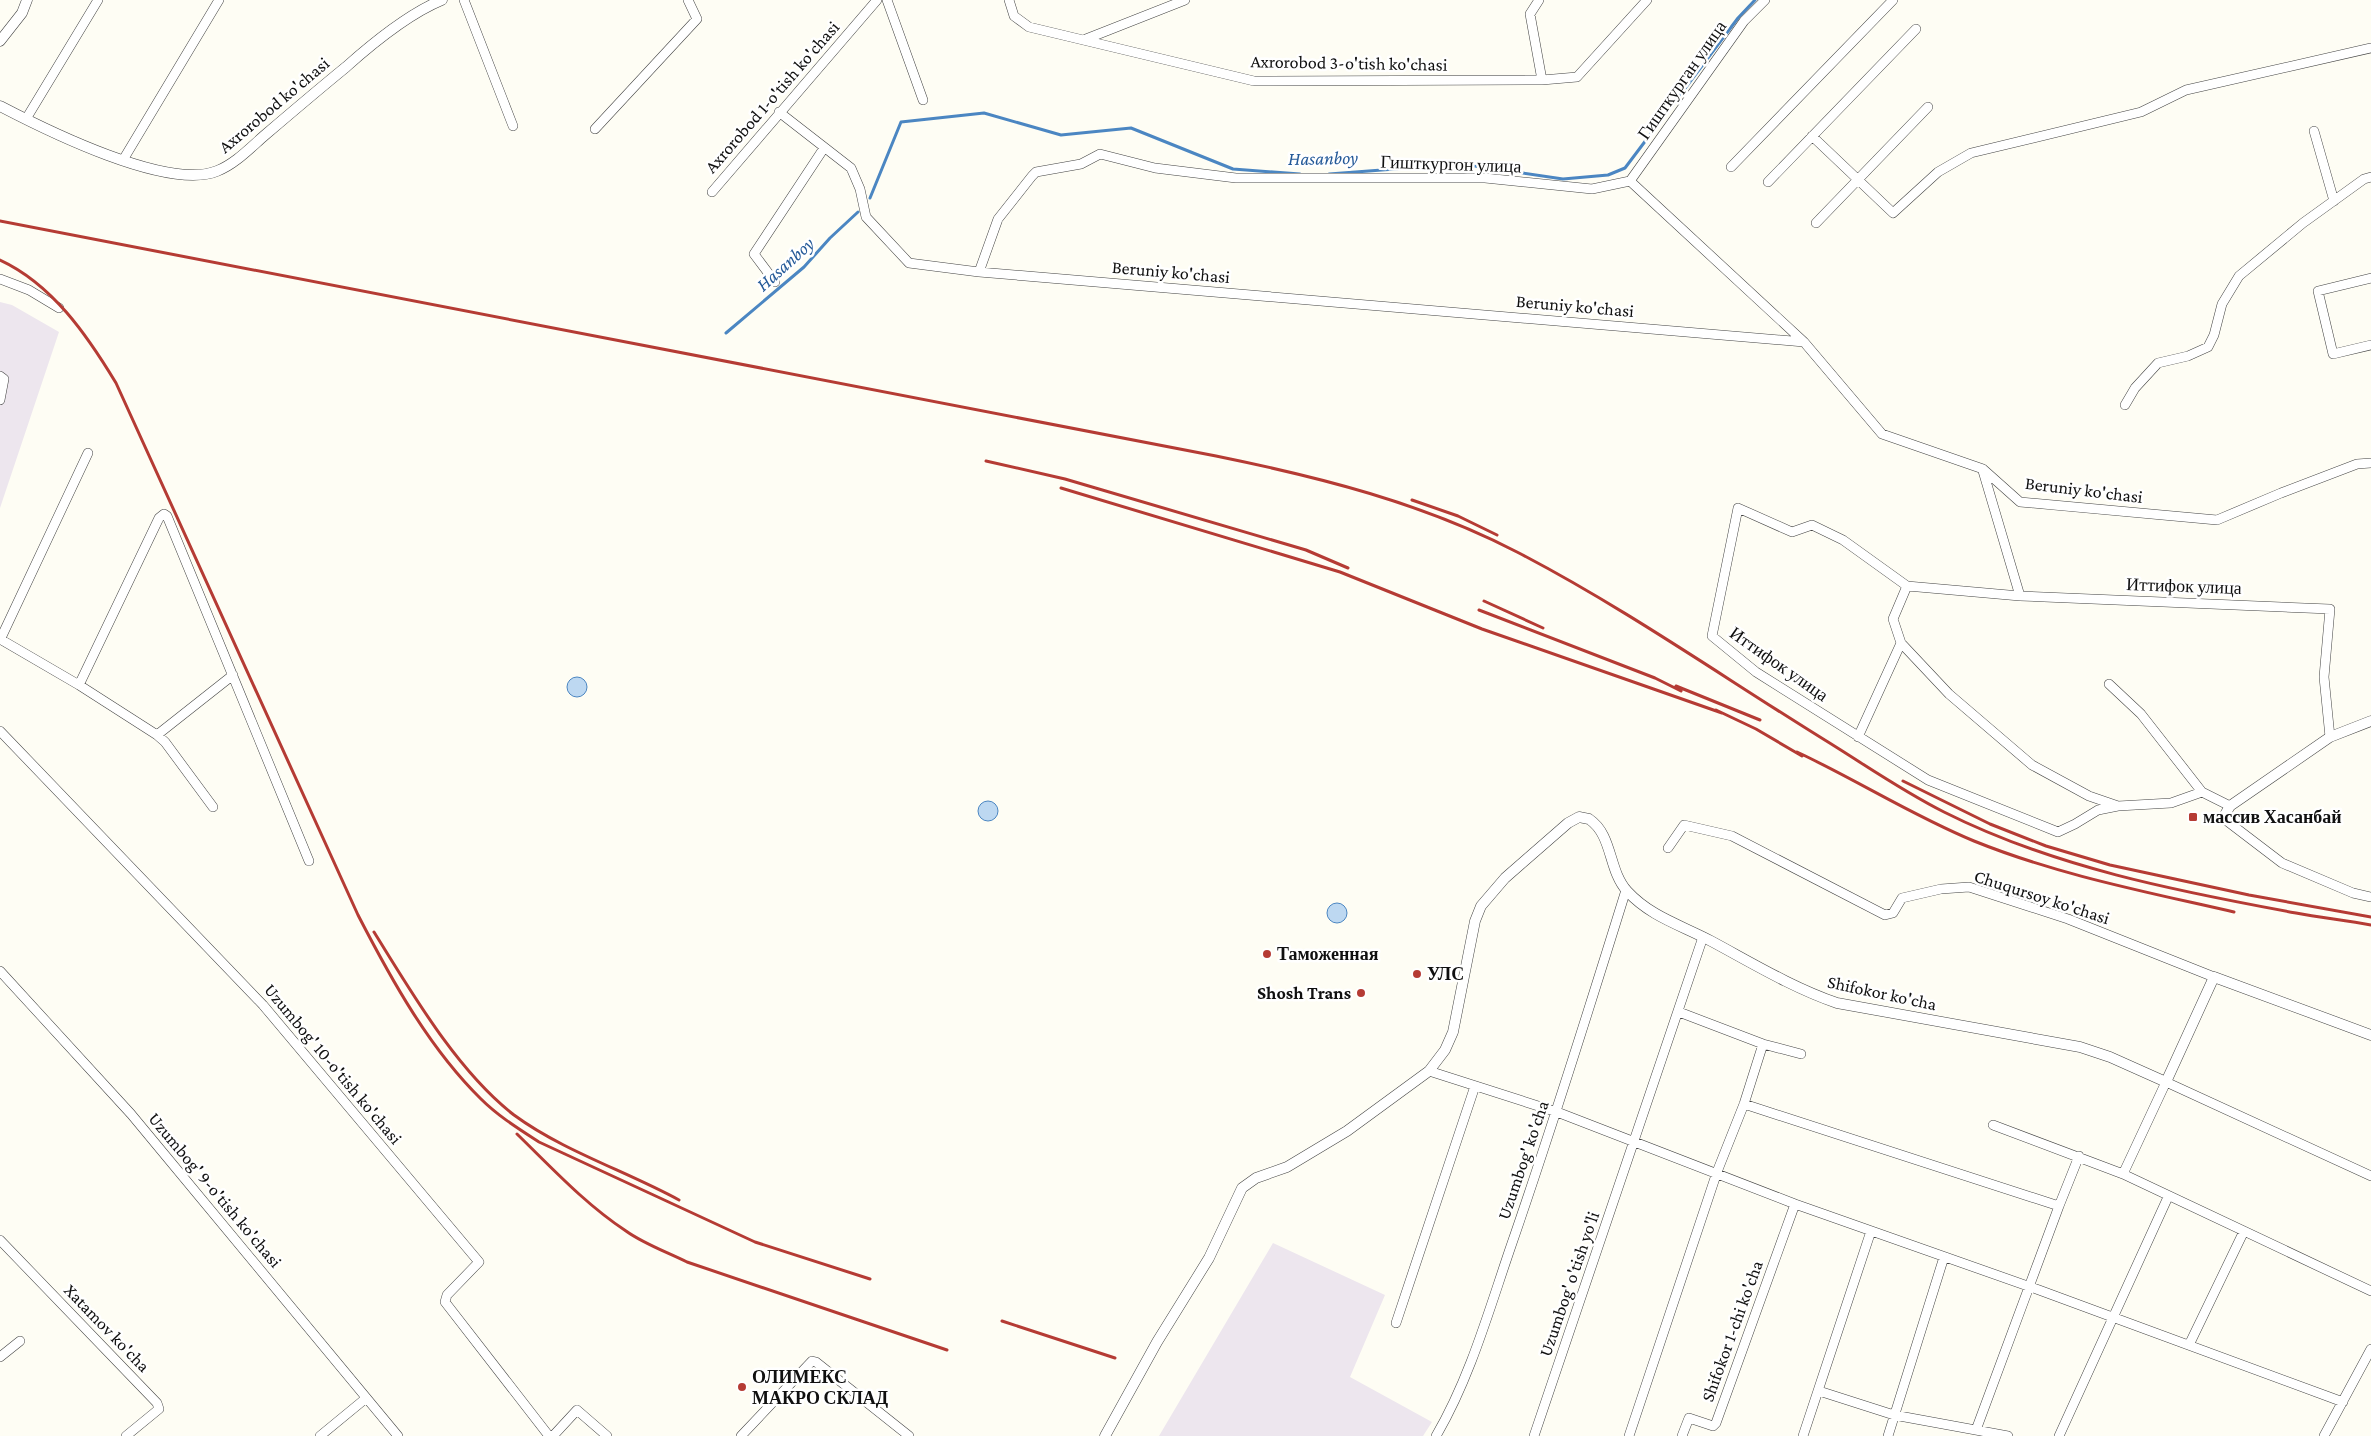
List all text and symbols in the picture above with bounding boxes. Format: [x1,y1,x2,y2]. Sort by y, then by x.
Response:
street label: Axrorobod 1-o'tish ko'chasi [701,17,844,177]
street label: Гишткурган улица [1634,17,1730,143]
street label: Axrorobod 3-o'tish ko'chasi [1250,51,1448,75]
street label: Axrorobod ko'chasi [215,53,333,157]
water label: Hasanboy [1288,147,1358,169]
street label: Гишткургон улица [1380,152,1522,176]
water label: Hasanboy [752,233,818,295]
street label: Beruniy ko'chasi [1111,257,1231,287]
street label: Beruniy ko'chasi [1515,291,1635,321]
street label: Beruniy ko'chasi [2024,473,2144,507]
street label: Иттифок улица [2126,574,2242,598]
street label: Иттифок улица [1726,623,1832,705]
place label: массив Хасанбай [2203,807,2342,827]
marker: массив Хасанбай [2187,811,2199,823]
street label: Chuqursoy ko'chasi [1972,866,2112,928]
place label: Таможенная [1277,944,1379,964]
marker: Таможенная [1261,948,1273,960]
place label: УЛС [1427,964,1464,984]
marker: УЛС [1411,968,1423,980]
street label: Shifokor ko'cha [1826,972,1938,1014]
street label: Uzumbog' 10-o'tish ko'chasi [260,980,406,1148]
place label: Shosh Trans [1257,983,1351,1003]
marker: Shosh Trans [1355,987,1367,999]
street label: Uzumbog' ko'cha [1493,1098,1553,1222]
street label: Uzumbog' 9-o'tish ko'chasi [144,1108,286,1272]
street label: Uzumbog' o'tish yo'li [1535,1209,1603,1359]
street label: Shifokor 1-chi ko'cha [1697,1258,1767,1404]
street label: Xatamov ko'cha [60,1280,154,1376]
place label: ОЛИМЕКС МАКРО СКЛАД [752,1367,889,1408]
marker: ОЛИМЕКС МАКРО СКЛАД [736,1381,748,1393]

